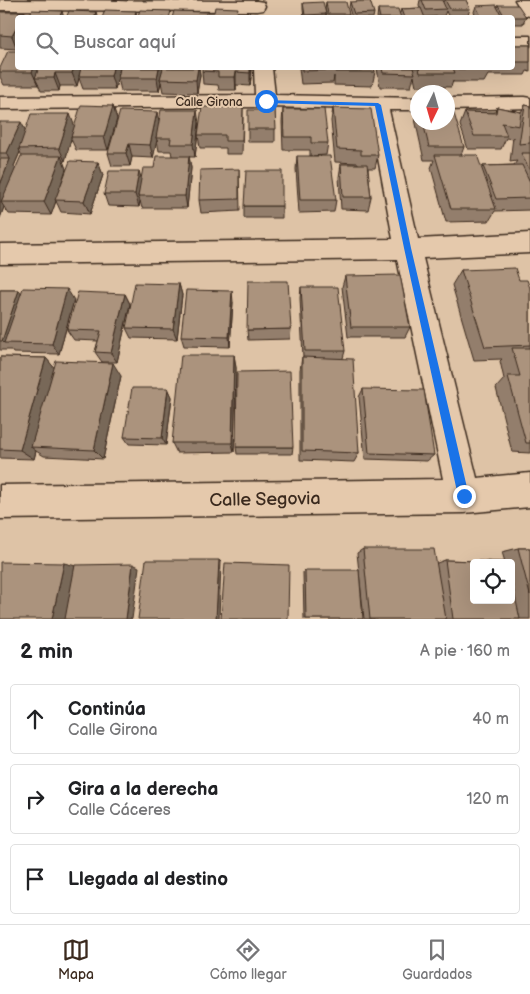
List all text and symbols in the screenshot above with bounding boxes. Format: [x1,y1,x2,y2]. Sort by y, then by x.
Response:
search box [15,15,515,70]
icon: search [33,29,61,57]
text: Buscar aquí [73,31,176,54]
north arrow [410,85,455,130]
route start [255,90,278,113]
street label: Calle Girona [175,95,243,110]
route end [453,485,476,508]
street label: Calle Segovia [209,488,321,511]
map controls [470,559,515,604]
button: locate [470,559,515,604]
text: 2 min [20,639,73,664]
text: A pie · 160 m [420,642,510,661]
text: Continúa [68,698,146,721]
icon: ahead [21,705,49,733]
text: 40 m [472,710,509,729]
text: Calle Girona [68,721,158,740]
text: Gira a la derecha [68,778,218,801]
icon: right [21,785,49,813]
text: 120 m [466,790,509,809]
text: Calle Cáceres [68,801,171,820]
icon: arrive [21,865,49,893]
text: Llegada al destino [68,868,228,891]
tab: Mapa [58,936,94,983]
tab: Cómo llegar [210,936,286,983]
tab: Guardados [402,936,472,983]

